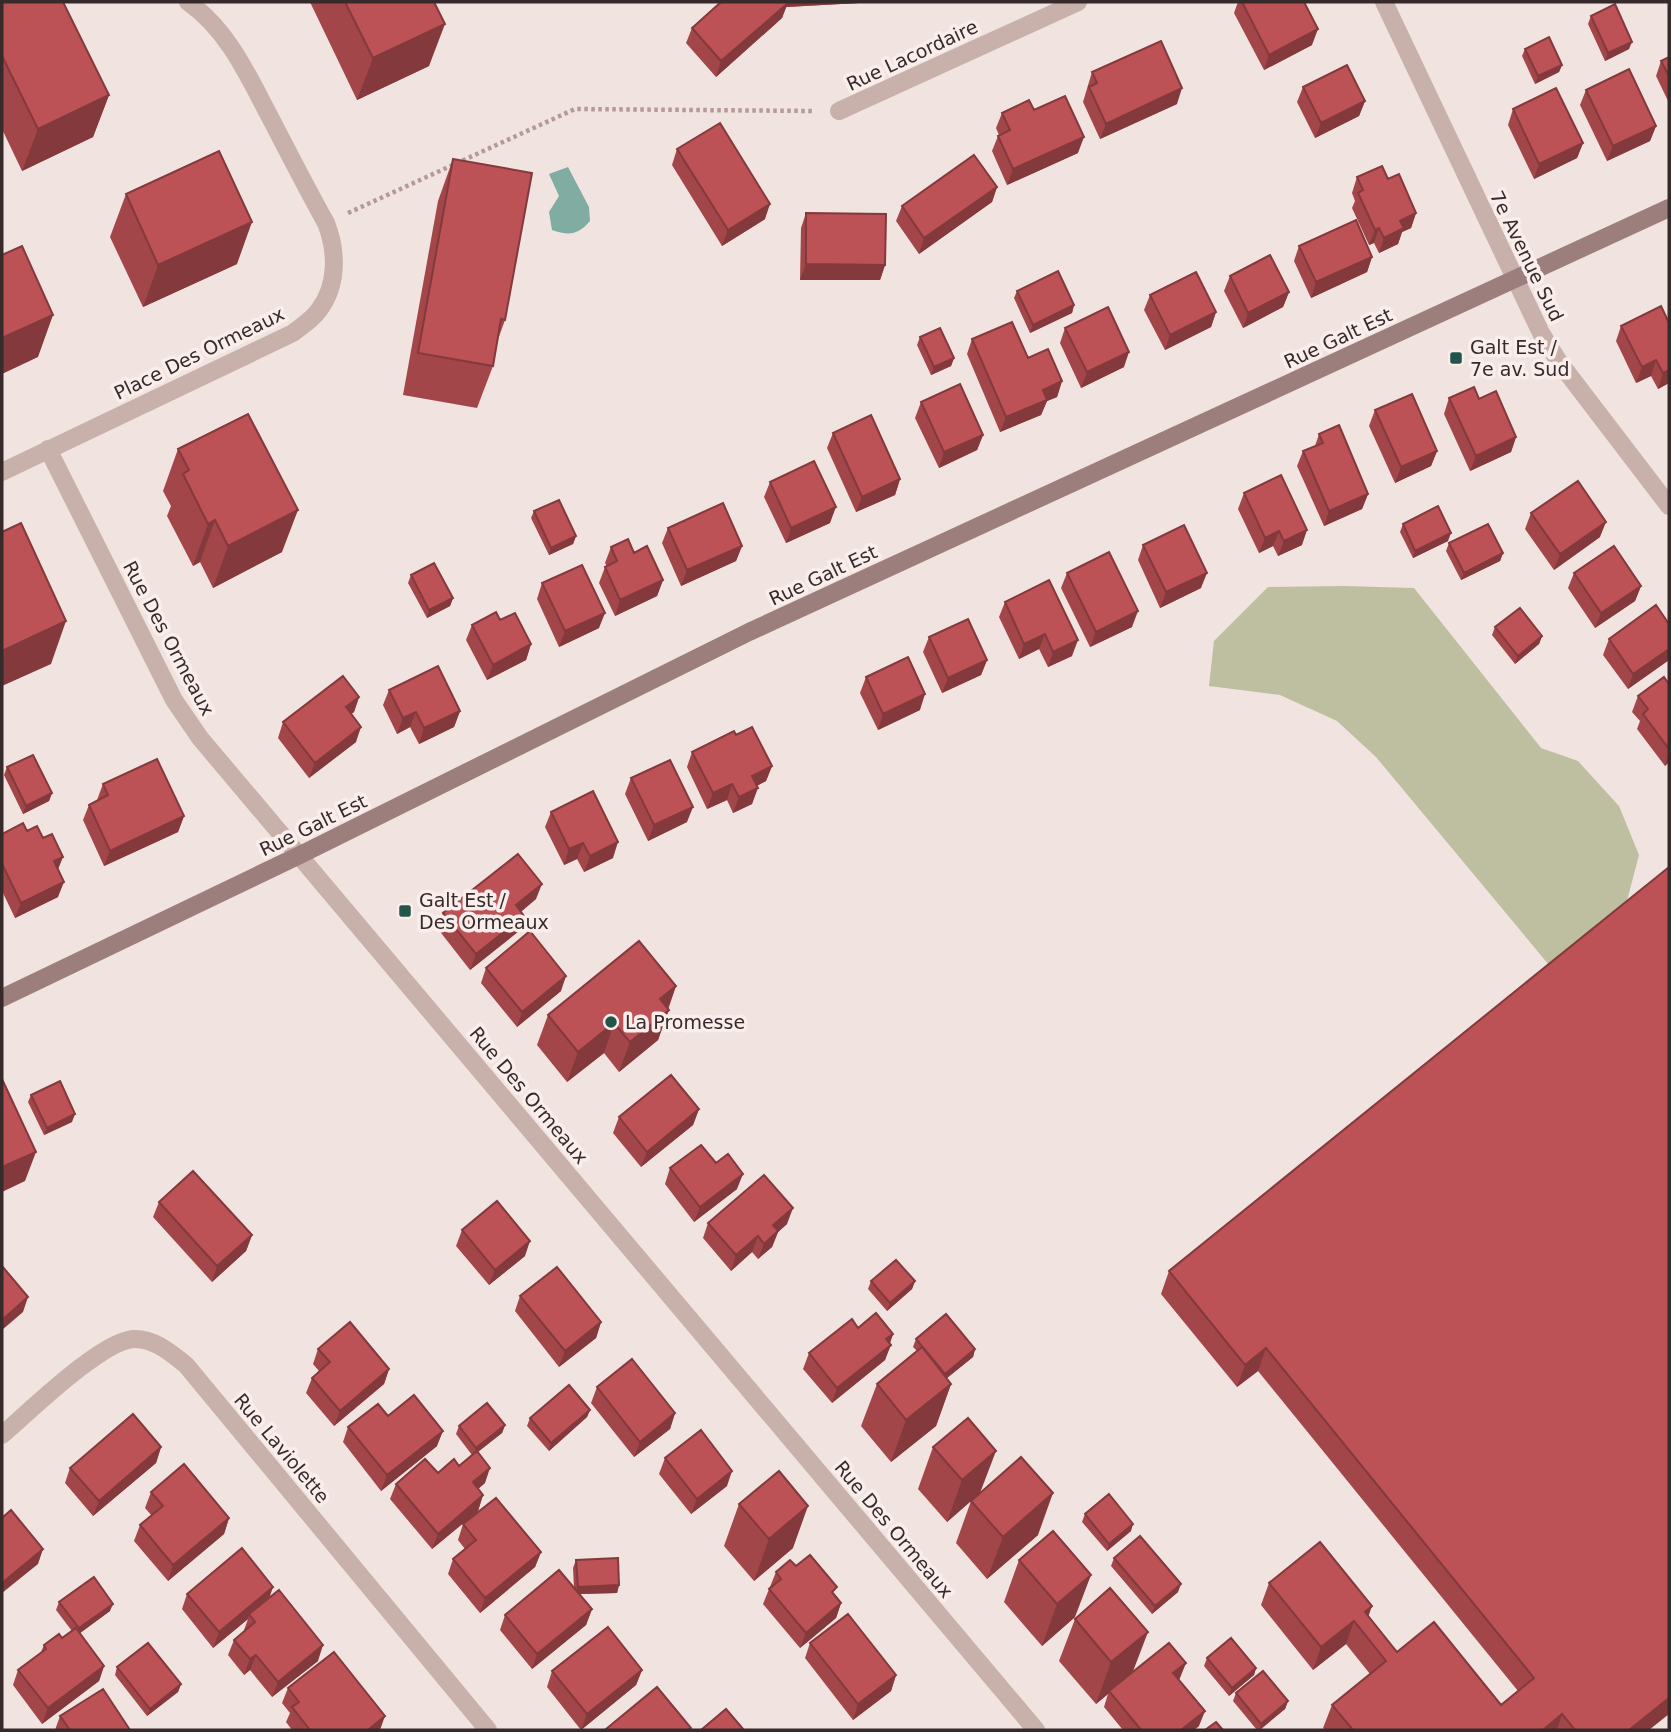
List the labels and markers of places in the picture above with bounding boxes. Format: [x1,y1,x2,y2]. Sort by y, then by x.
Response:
place label: Galt Est / 7e av. Sud [1470,336,1569,380]
marker: Galt Est / 7e av. Sud [1448,350,1464,366]
place label: Galt Est / Des Ormeaux [419,889,549,933]
marker: Galt Est / Des Ormeaux [397,903,413,919]
place label: La Promesse [625,1011,745,1033]
marker: La Promesse [603,1014,619,1030]

